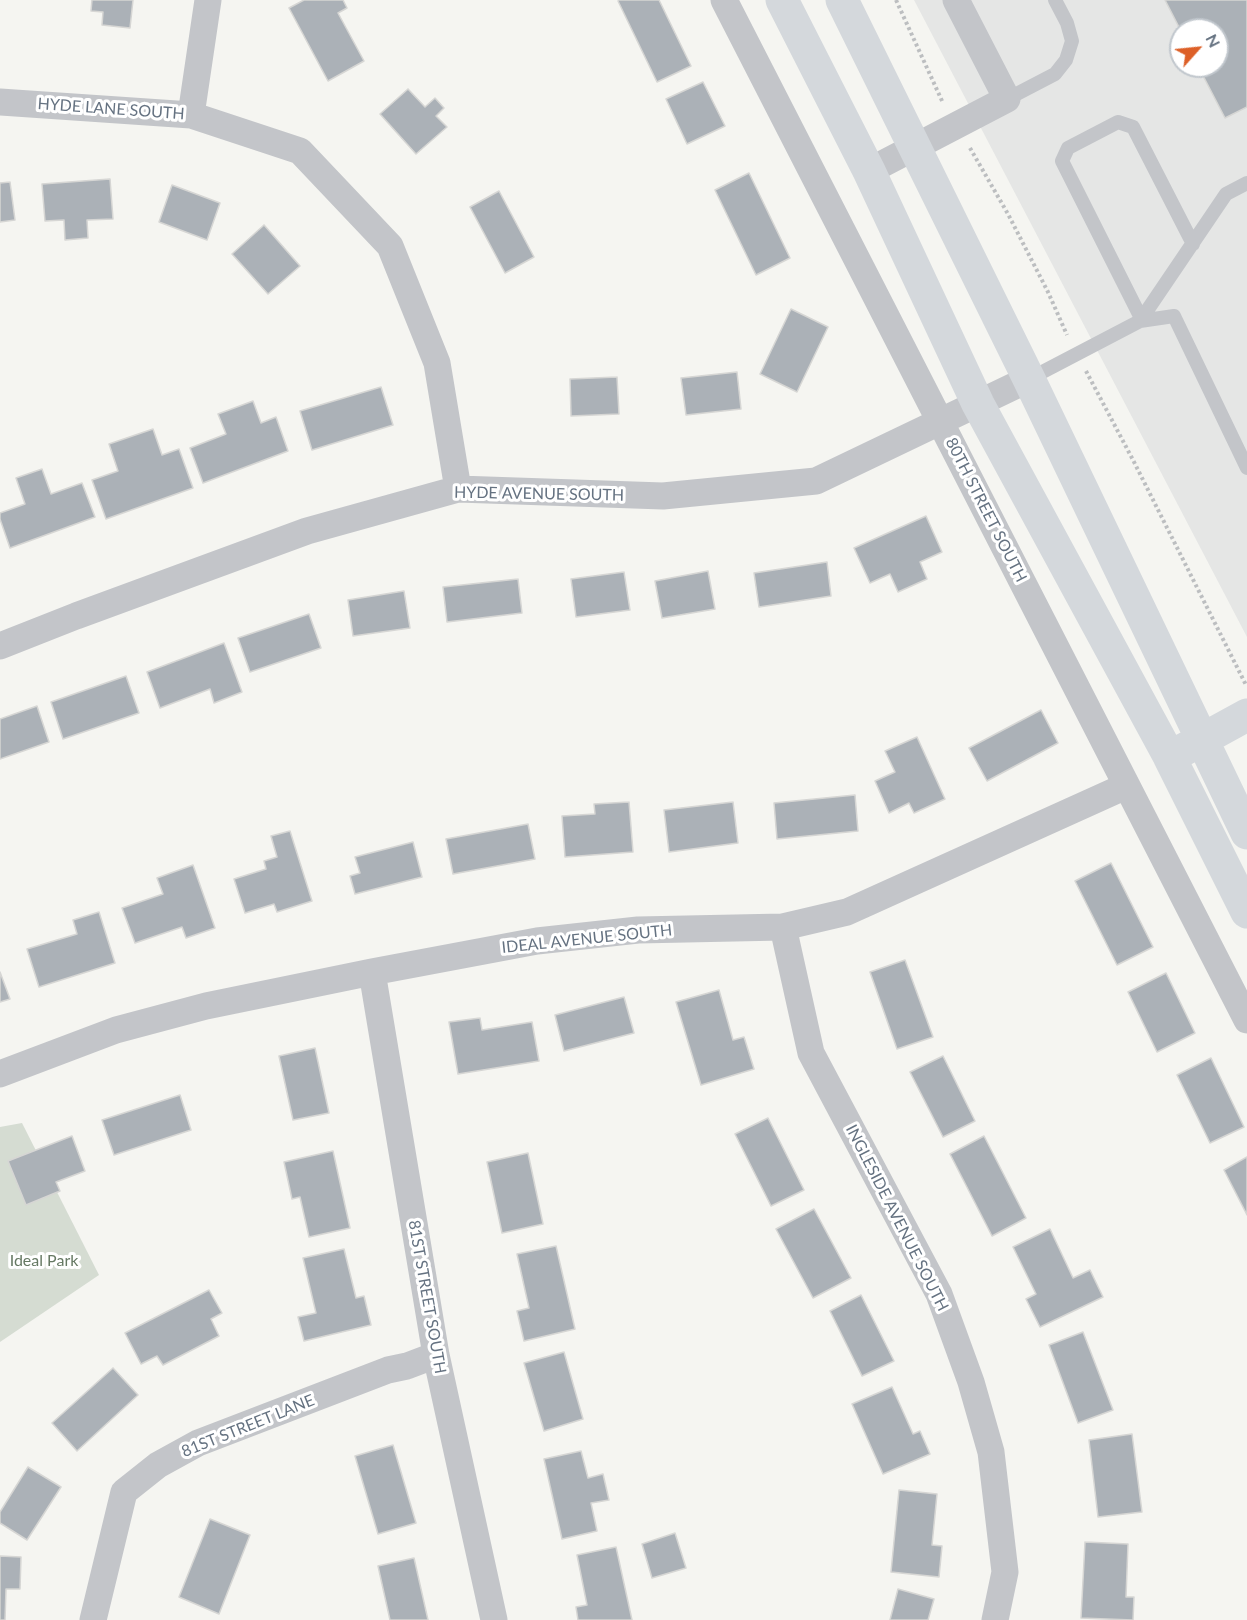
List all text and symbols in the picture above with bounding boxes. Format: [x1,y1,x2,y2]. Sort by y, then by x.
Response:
north arrow [1169,18,1229,78]
text: N [1202,31,1225,50]
street label: HYDE LANE SOUTH [37,94,185,124]
street label: 80TH STREET SOUTH [941,435,1031,585]
street label: HYDE AVENUE SOUTH [454,483,624,505]
street label: IDEAL AVENUE SOUTH [501,920,673,958]
street label: INGLESIDE AVENUE SOUTH [842,1122,952,1314]
street label: 81ST STREET SOUTH [404,1219,450,1375]
park label: Ideal Park [10,1251,78,1271]
street label: 81ST STREET LANE [179,1391,317,1461]

